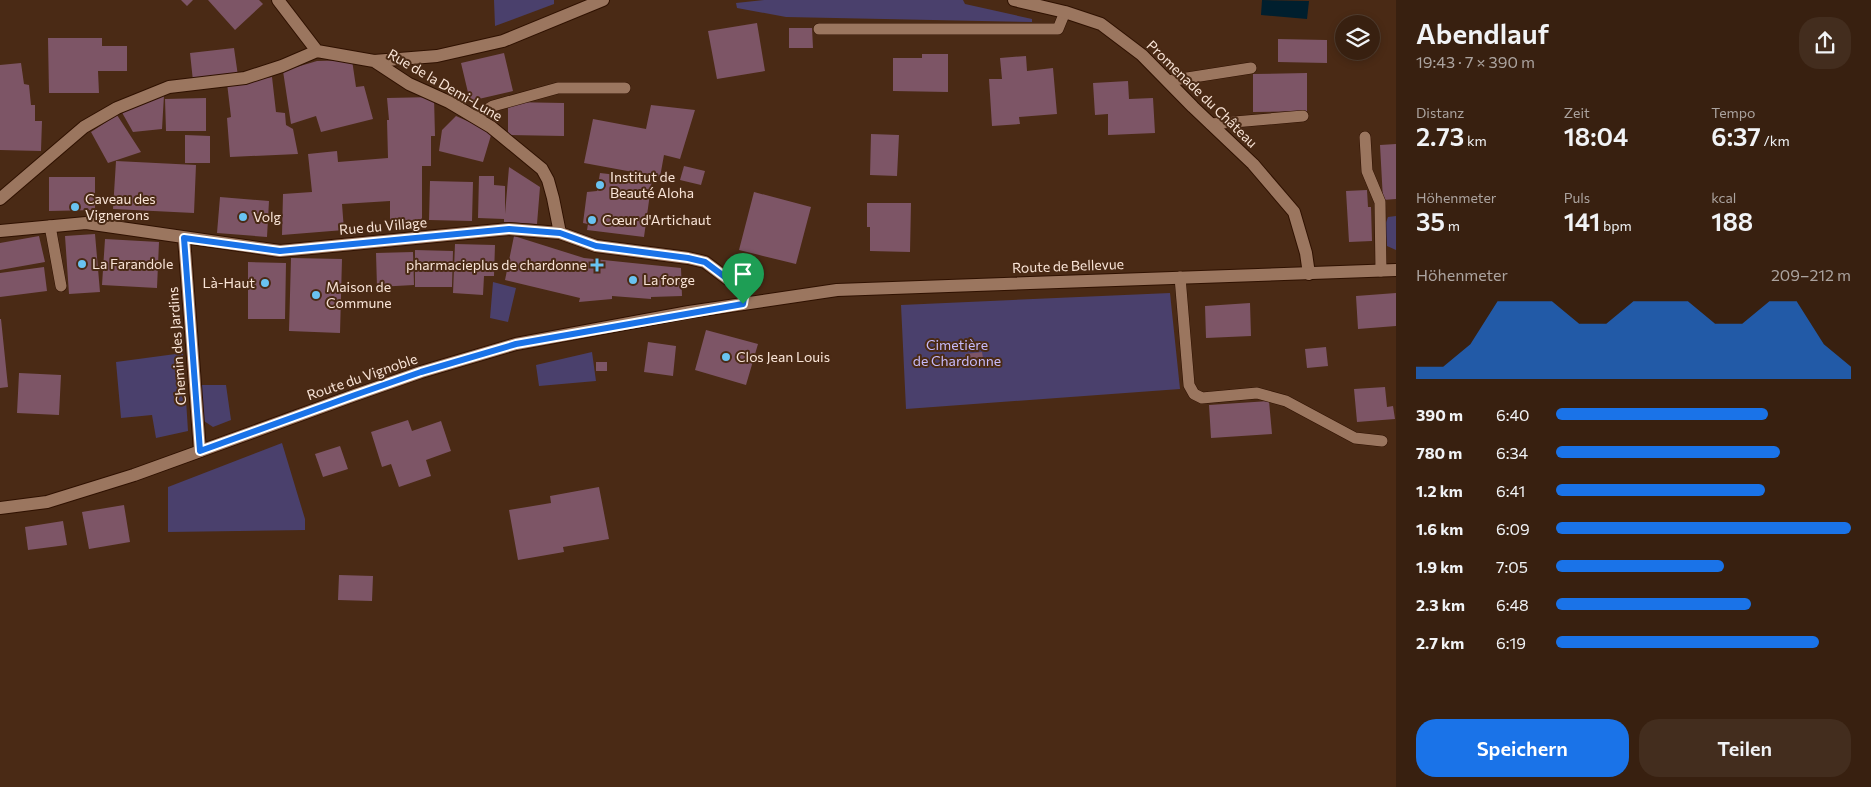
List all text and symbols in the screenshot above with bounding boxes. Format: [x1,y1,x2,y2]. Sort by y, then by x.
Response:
map controls [1335,15,1380,60]
button: layers [1335,15,1380,60]
text: Abendlauf [1416,16,1549,50]
button: share [1799,17,1851,69]
street label: Promenade du Château [1143,36,1261,151]
street label: Rue de la Demi-Lune [385,45,506,124]
text: 19:43 · 7 × 390 m [1416,52,1535,71]
text: Distanz [1416,104,1464,121]
text: Zeit [1564,104,1590,121]
text: Tempo [1711,104,1755,121]
text: 2.73 [1416,121,1464,151]
text: 18:04 [1564,121,1628,151]
text: 6:37 [1711,121,1761,151]
text: km [1464,132,1487,149]
text: /km [1761,132,1790,149]
place label: Institut de Beauté Aloha [610,168,694,201]
marker: Institut de Beauté Aloha [594,179,606,191]
text: Höhenmeter [1416,189,1496,206]
text: Puls [1564,189,1590,206]
text: kcal [1711,189,1736,206]
place label: Caveau des Vignerons [85,190,156,223]
marker: Caveau des Vignerons [69,201,81,213]
text: 35 [1416,206,1445,236]
text: 141 [1564,206,1600,236]
text: 188 [1711,206,1753,236]
place label: Volg [253,208,282,225]
marker: Volg [237,211,249,223]
place label: Cœur d'Artichaut [602,211,712,228]
street label: Rue du Village [338,213,428,238]
marker: Cœur d'Artichaut [586,214,598,226]
text: m [1445,217,1460,234]
text: bpm [1600,217,1632,234]
pin [722,253,764,304]
place label: La Farandole [92,255,173,272]
street label: Route de Bellevue [1012,255,1124,276]
place label: pharmacieplus de chardonne [406,256,587,273]
marker: La Farandole [76,258,88,270]
marker: pharmacieplus de chardonne [591,259,603,271]
icon: arrive [729,260,757,288]
text: Höhenmeter [1416,265,1508,284]
text: 209–212 m [1771,265,1851,284]
place label: La forge [643,271,695,288]
place label: Là-Haut [202,274,255,291]
marker: La forge [627,274,639,286]
marker: Là-Haut [259,277,271,289]
place label: Maison de Commune [326,278,392,311]
street label: Chemin des Jardins [164,286,189,406]
marker: Maison de Commune [310,289,322,301]
park label: Cimetière de Chardonne [913,336,1001,369]
place label: Clos Jean Louis [736,348,830,365]
street label: Route du Vignoble [304,350,419,403]
marker: Clos Jean Louis [720,351,732,363]
text: 390 m [1416,405,1463,424]
text: 6:40 [1496,405,1530,424]
text: 780 m [1416,443,1462,462]
text: 6:34 [1496,443,1528,462]
text: 1.2 km [1416,481,1463,500]
text: 6:41 [1496,481,1525,500]
text: 1.6 km [1416,519,1463,538]
text: 6:09 [1496,519,1530,538]
text: 1.9 km [1416,557,1463,576]
text: 7:05 [1496,557,1528,576]
text: 2.3 km [1416,595,1465,614]
text: 6:48 [1496,595,1529,614]
text: 2.7 km [1416,633,1464,652]
text: 6:19 [1496,633,1526,652]
button: Speichern [1416,719,1629,777]
button: Teilen [1639,719,1851,777]

